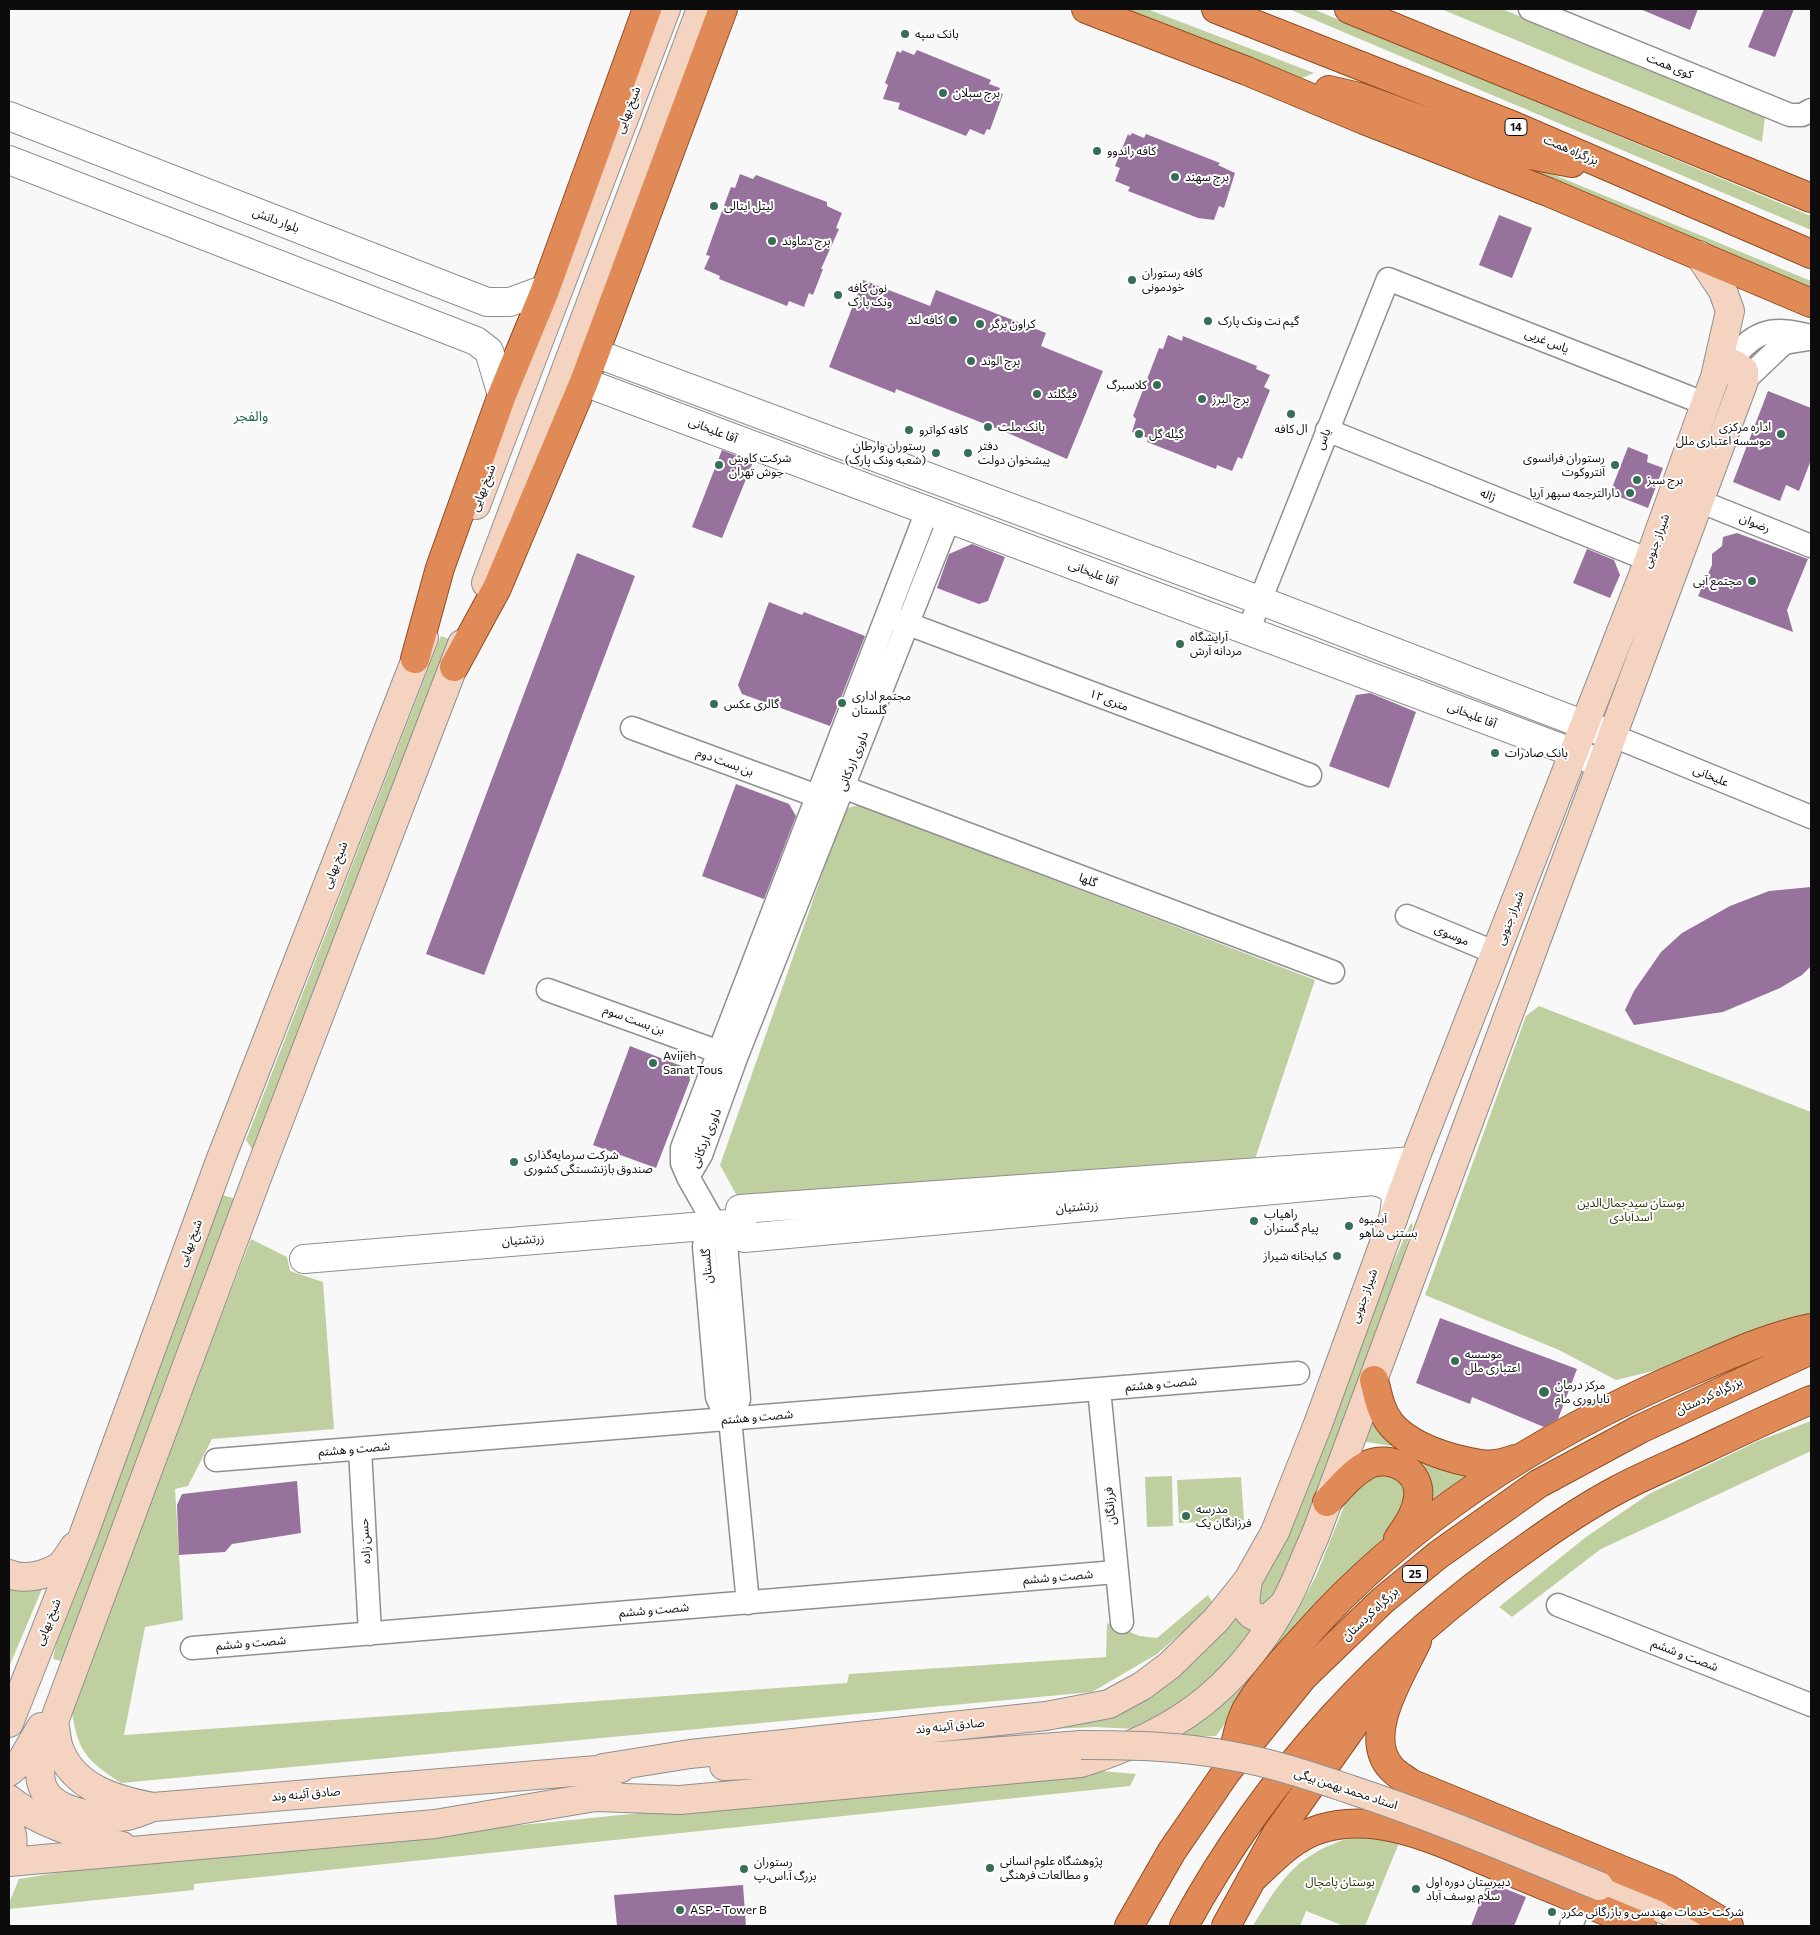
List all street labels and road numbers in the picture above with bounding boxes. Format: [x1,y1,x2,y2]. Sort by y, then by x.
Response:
street label: کوی همت [1645,50,1695,82]
street label: شیخ بهایی [612,84,644,136]
road number: 14 [1505,118,1527,136]
street label: بزرگراه همت [1541,132,1601,168]
street label: بلوار دانش [251,204,301,236]
street label: یاس غربی [1523,326,1571,356]
street label: آقا علیخانی [686,414,740,446]
street label: یاس [1312,426,1334,452]
street label: شیخ بهایی [467,462,499,514]
street label: ژاله [1478,485,1498,505]
street label: رضوان [1738,510,1772,536]
street label: شیراز جنوبی [1640,512,1672,570]
street label: آقا علیخانی [1066,557,1120,589]
street label: ۱۲ متری [1087,686,1131,714]
street label: آقا علیخانی [1445,699,1499,731]
street label: داوری اردکانی [835,729,871,793]
street label: بن بست دوم [694,745,756,779]
street label: علیخانی [1691,762,1731,790]
street label: شیخ بهایی [319,839,351,891]
street label: گلها [1077,870,1099,890]
street label: شیراز جنوبی [1493,889,1527,947]
street label: موسوی [1433,921,1471,949]
street label: بن بست سوم [601,1002,667,1038]
street label: داوری اردکانی [688,1106,724,1170]
street label: زرتشتیان [1055,1198,1099,1216]
street label: شیخ بهایی [175,1217,205,1269]
street label: زرتشتیان [501,1231,545,1249]
street label: گلستان [699,1248,715,1284]
street label: شیراز جنوبی [1348,1267,1380,1325]
street label: شصت و هشتم [1124,1374,1198,1394]
street label: بزرگراه کردستان [1673,1374,1745,1418]
street label: شصت و هشتم [720,1407,794,1427]
street label: شصت و هشتم [317,1439,391,1459]
street label: فرزانگان [1101,1486,1119,1526]
street label: حسن زاده [357,1518,373,1564]
road number: 25 [1402,1566,1428,1582]
street label: شصت و ششم [1022,1567,1094,1587]
street label: بزرگراه کردستان [1339,1584,1401,1644]
street label: شیخ بهایی [32,1596,64,1648]
street label: شصت و ششم [618,1600,690,1620]
street label: شصت و ششم [215,1633,287,1653]
street label: شصت و ششم [1650,1636,1720,1674]
street label: صادق آئینه وند [915,1715,985,1737]
street label: استاد محمد بهمن بیگی [1293,1766,1399,1812]
street label: صادق آئینه وند [271,1784,341,1804]

